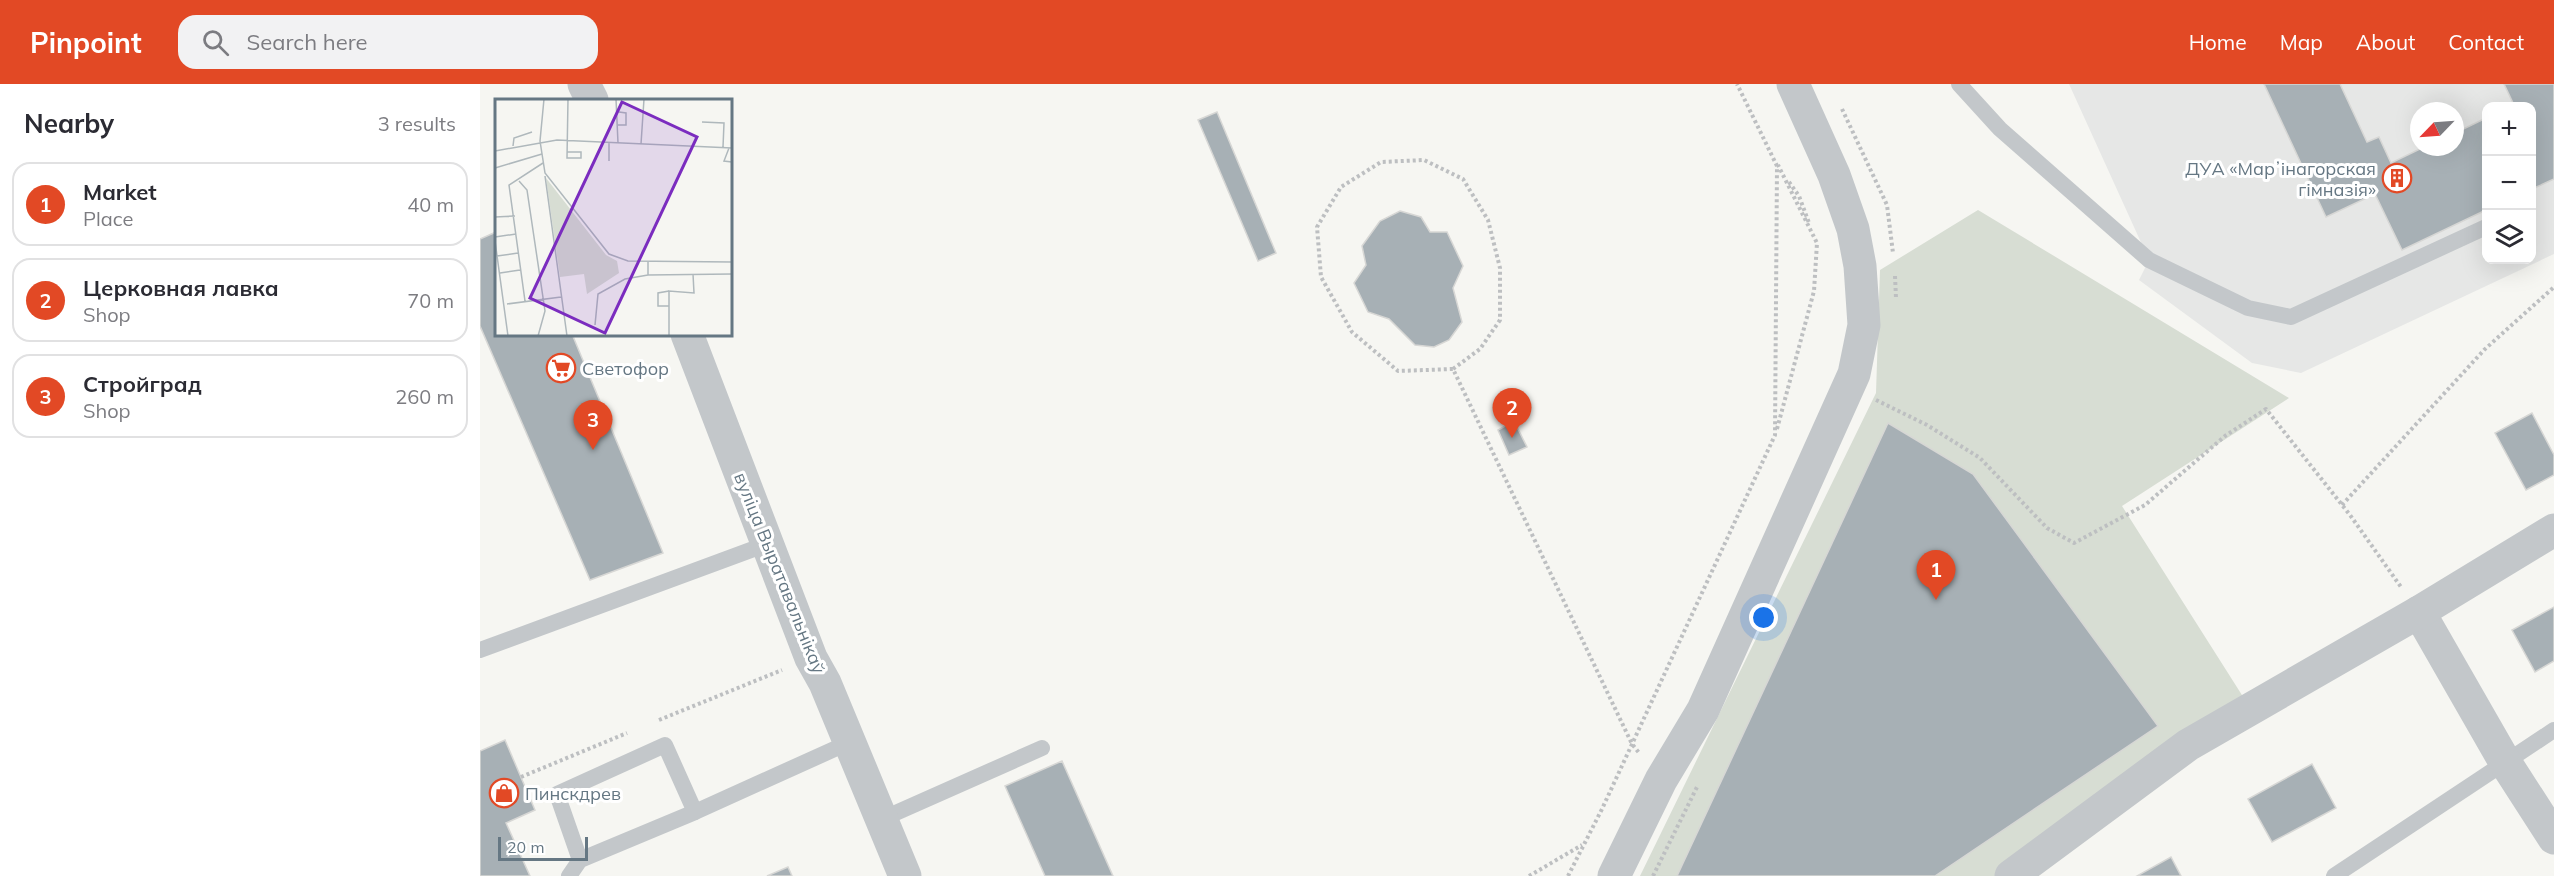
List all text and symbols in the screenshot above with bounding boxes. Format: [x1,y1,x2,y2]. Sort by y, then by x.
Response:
search box [178,15,598,69]
text: Pinpoint [30,25,142,60]
icon: search [199,26,232,59]
text: Search here [247,28,368,56]
text: Home [2189,29,2247,55]
text: Map [2280,29,2323,55]
text: About [2356,29,2415,55]
text: Contact [2448,29,2524,55]
inset map [495,99,732,336]
north arrow [2410,102,2464,156]
map controls [2482,102,2536,264]
button: + [2482,102,2536,156]
text: Nearby [24,107,114,140]
text: 3 results [378,111,456,136]
button: − [2482,156,2536,210]
place label: ДУА «Марʼінагорская гімназія» [2185,157,2376,201]
building icon: ДУА «Марʼінагорская гімназія» [2381,162,2413,194]
text: Market [83,178,157,206]
text: 1 [40,192,52,217]
text: 40 m [407,192,454,217]
text: Place [83,206,133,231]
button: layers [2482,210,2536,264]
text: Церковная лавка [83,274,279,302]
text: 2 [40,288,52,313]
text: 70 m [407,288,454,313]
text: Shop [83,302,131,327]
supermarket icon: Светофор [545,352,577,384]
place label: Светофор [582,357,669,380]
text: Стройград [83,370,202,398]
text: 3 [40,384,52,409]
text: 260 m [395,384,454,409]
pin: 2 [1492,388,1532,438]
text: Shop [83,398,131,423]
pin: 3 [574,400,612,450]
street label: вуліца Выратавальнікаў [729,469,831,677]
pin: 1 [1916,550,1956,600]
your location [1749,603,1778,632]
shop icon: Пинскдрев [488,777,520,809]
place label: Пинскдрев [525,782,621,805]
scale bar [498,834,588,862]
text: 20 m [507,837,544,857]

